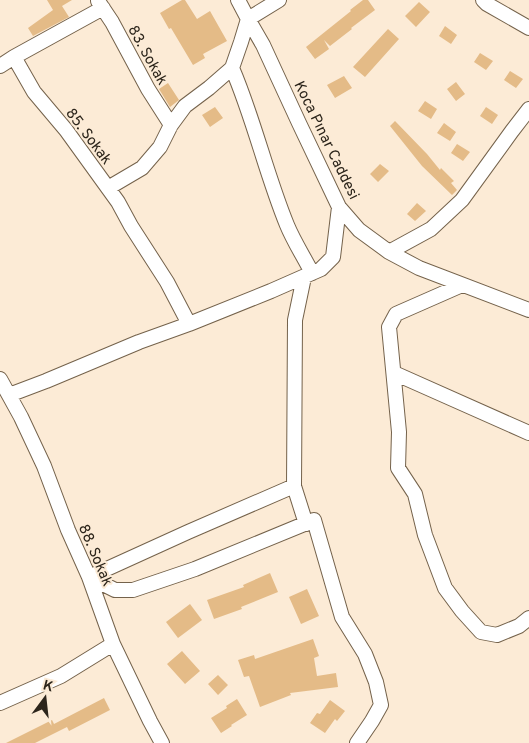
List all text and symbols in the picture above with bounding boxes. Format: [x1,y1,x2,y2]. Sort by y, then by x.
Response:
street label: 83. Sokak [122,22,171,89]
street label: Koca Pınar Caddesi [289,78,363,203]
street label: 85. Sokak [60,105,115,169]
street label: 88. Sokak [73,522,116,590]
north arrow [20,673,70,723]
text: K [41,677,55,696]

